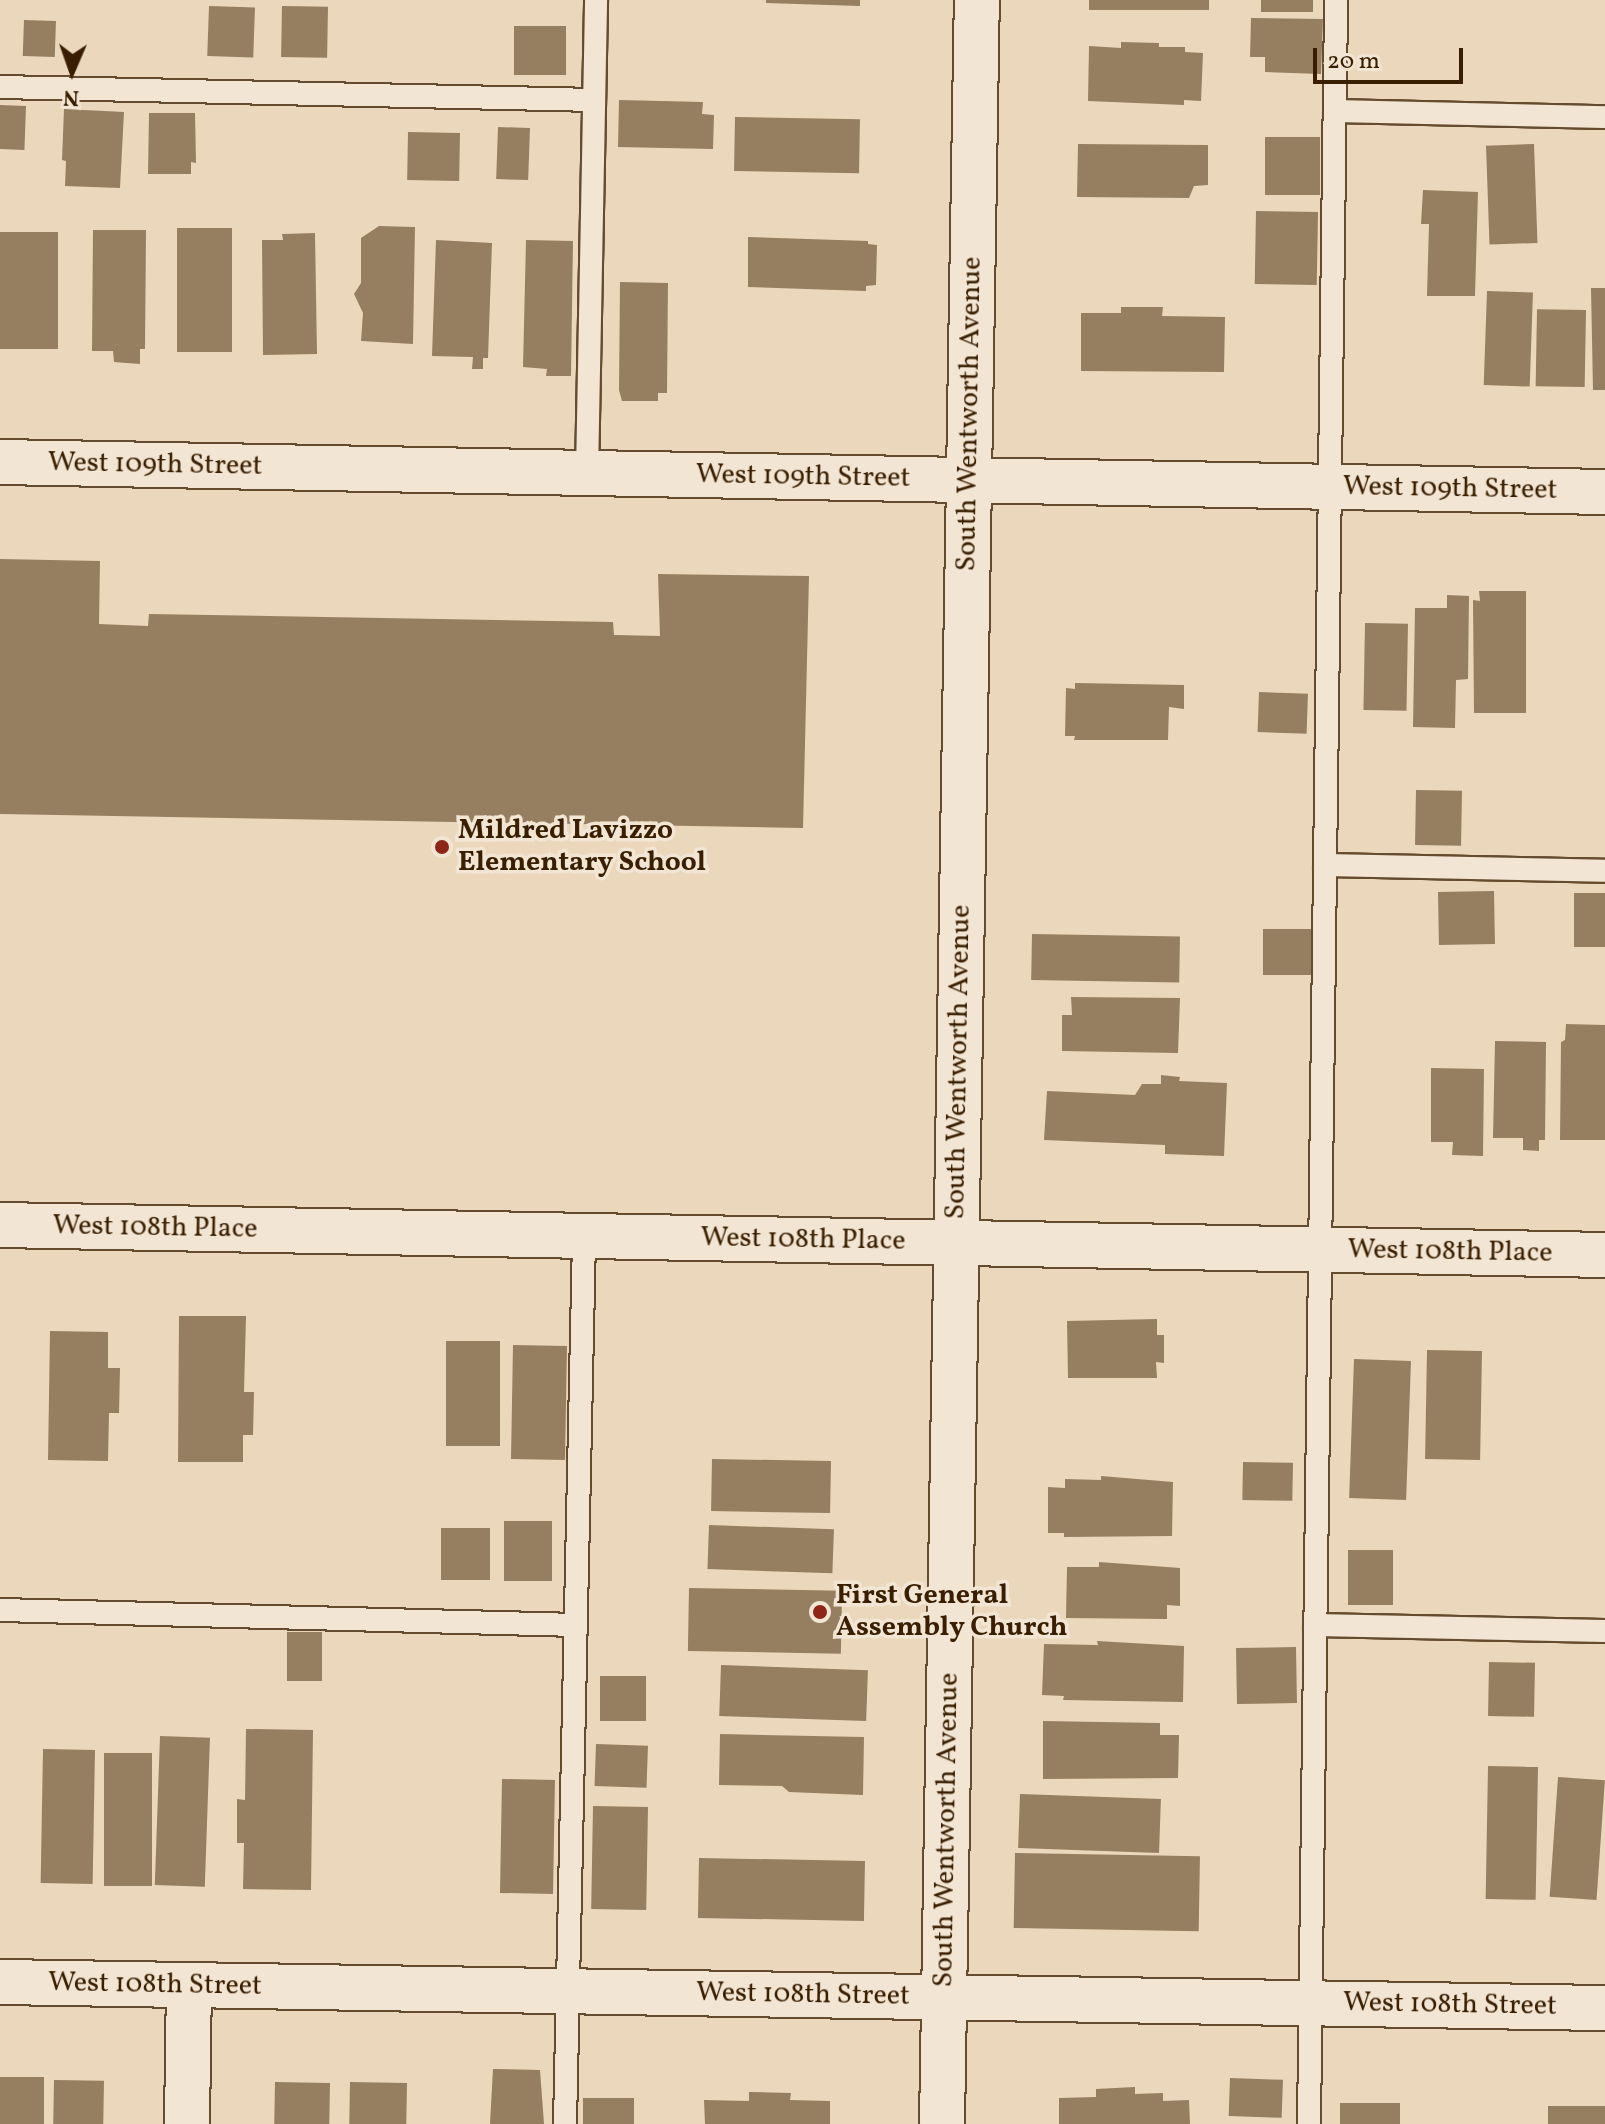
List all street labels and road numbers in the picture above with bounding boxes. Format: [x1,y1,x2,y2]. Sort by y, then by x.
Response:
street label: South Wentworth Avenue [950,256,990,572]
street label: West 109th Street [47,446,263,484]
street label: West 109th Street [695,458,911,496]
street label: West 109th Street [1342,470,1558,508]
street label: South Wentworth Avenue [939,904,979,1220]
street label: West 108th Place [52,1209,258,1247]
street label: West 108th Place [700,1221,906,1259]
street label: West 108th Place [1347,1233,1553,1271]
street label: South Wentworth Avenue [927,1672,967,1988]
street label: West 108th Street [48,1966,262,2004]
street label: West 108th Street [696,1976,910,2014]
street label: West 108th Street [1343,1986,1557,2024]

